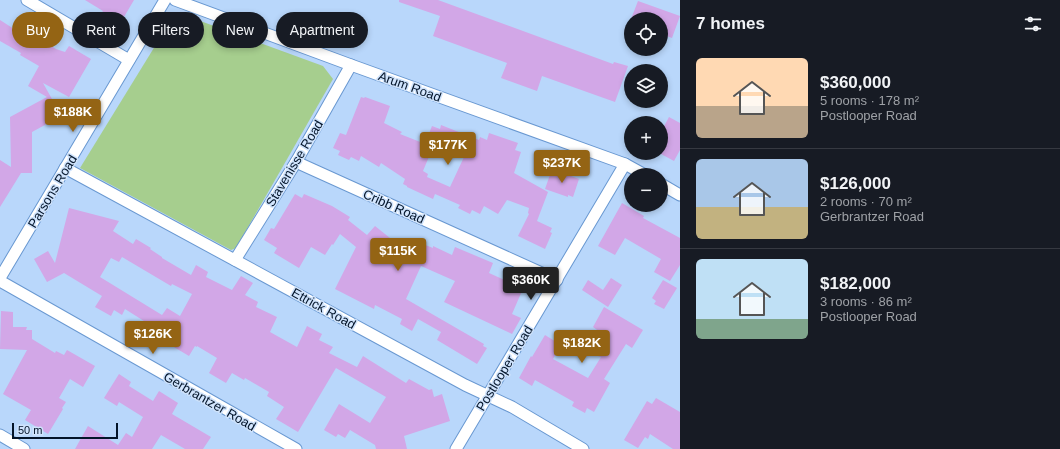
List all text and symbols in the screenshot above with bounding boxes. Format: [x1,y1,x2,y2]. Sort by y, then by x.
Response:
chip: Buy [12,12,64,48]
chip: Rent [72,12,130,48]
chip: Filters [138,12,204,48]
chip: New [212,12,268,48]
chip: Apartment [276,12,368,48]
map controls [624,12,668,212]
button: locate [624,12,668,56]
icon: filters [1022,13,1044,35]
text: 7 homes [696,14,765,33]
button: layers [624,64,668,108]
street label: Arum Road [376,68,443,105]
text: $360,000 [820,73,891,92]
icon: home [728,74,776,122]
text: 5 rooms · 178 m² [820,93,919,108]
pin: $188K [45,99,101,133]
text: $188K [54,104,92,119]
text: Postlooper Road [820,108,917,123]
button: + [624,116,668,160]
street label: Stavenisse Road [263,117,326,209]
pin: $177K [420,132,476,166]
text: $177K [429,137,467,152]
pin: $237K [534,150,590,184]
street label: Parsons Road [25,152,80,230]
text: $237K [543,155,581,170]
button: − [624,168,668,212]
text: $126,000 [820,174,891,193]
icon: home [728,175,776,223]
street label: Cribb Road [361,186,427,227]
text: 2 rooms · 70 m² [820,194,912,209]
text: Gerbrantzer Road [820,209,924,224]
pin: $115K [370,238,426,272]
text: $115K [379,243,417,258]
pin: $360K [503,267,559,301]
text: $360K [512,272,550,287]
text: $182,000 [820,274,891,293]
icon: home [728,275,776,323]
street label: Ettrick Road [289,285,358,332]
text: 3 rooms · 86 m² [820,294,912,309]
text: Postlooper Road [820,309,917,324]
pin: $126K [125,321,181,355]
street label: Postlooper Road [473,323,536,414]
text: $126K [134,326,172,341]
pin: $182K [554,330,610,364]
text: $182K [563,335,601,350]
street label: Gerbrantzer Road [161,369,259,434]
scale bar [12,421,118,440]
text: 50 m [18,424,42,436]

